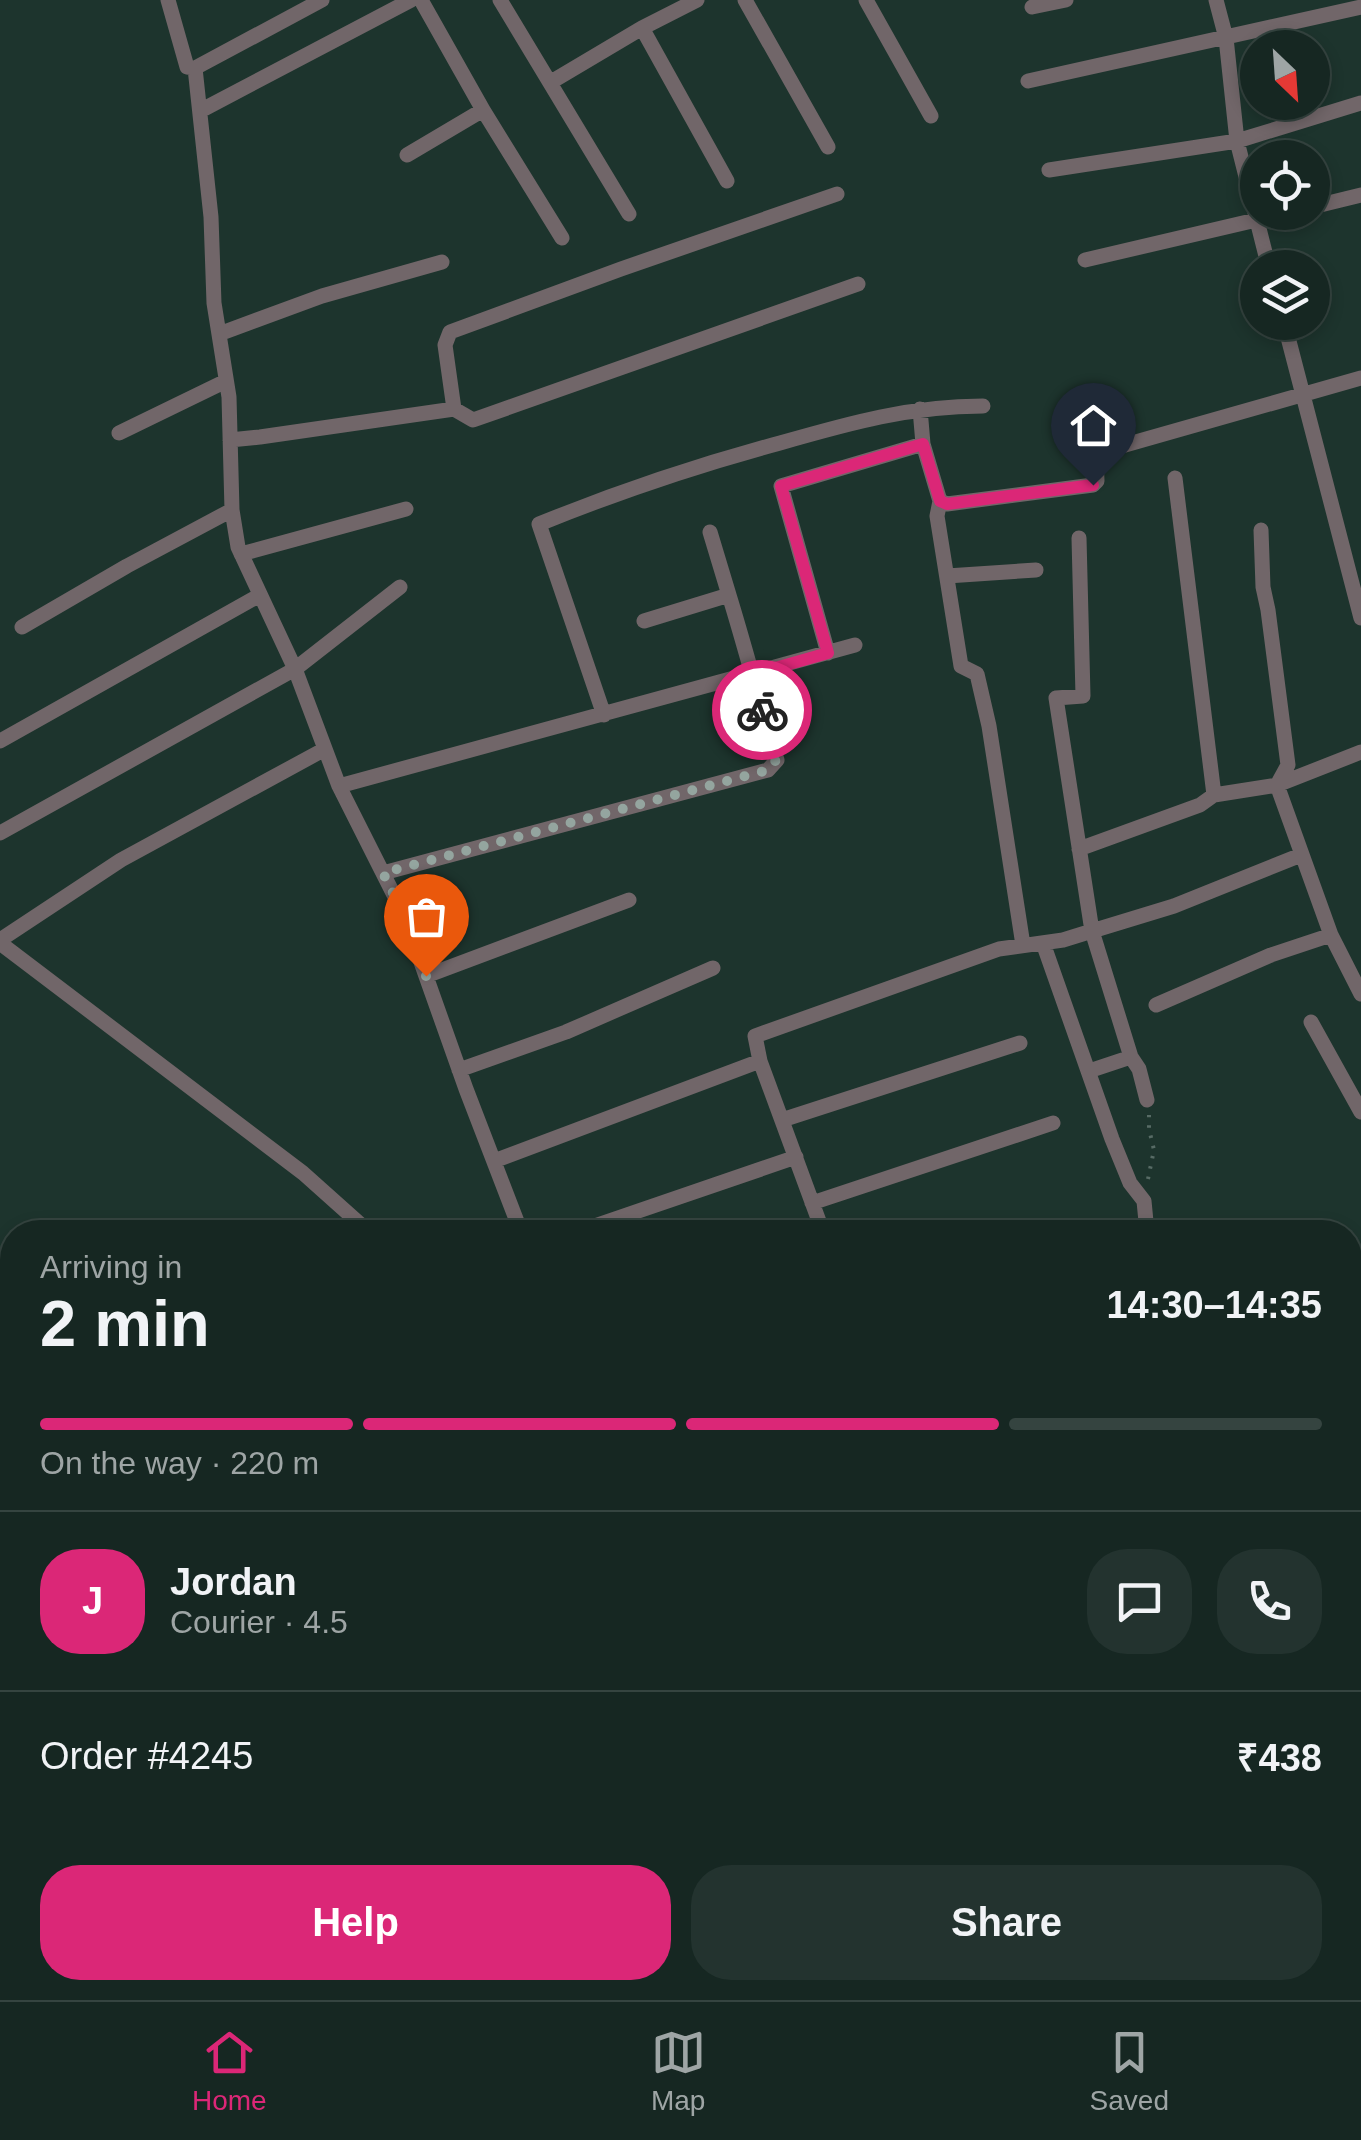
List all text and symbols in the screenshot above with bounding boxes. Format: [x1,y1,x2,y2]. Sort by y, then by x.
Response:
north arrow [1240,30,1330,120]
map controls [1240,30,1330,340]
button: locate [1240,140,1330,230]
button: layers [1240,250,1330,340]
pin [1051,383,1136,486]
icon: home [1066,398,1121,453]
courier [712,660,812,760]
icon: bike [735,683,790,738]
pin [384,874,469,977]
icon: bag [399,889,454,944]
text: Arriving in [40,1249,182,1285]
text: 14:30–14:35 [1106,1284,1322,1326]
text: 2 min [40,1287,210,1360]
text: On the way · 220 m [40,1445,319,1481]
button: chat [1087,1549,1192,1654]
button: phone [1217,1549,1322,1654]
text: Jordan [170,1561,297,1603]
text: J [82,1580,103,1622]
text: Courier · 4.5 [170,1604,348,1640]
text: Order #4245 [40,1735,253,1777]
text: ₹438 [1237,1737,1322,1779]
button: Help [40,1865,671,1980]
button: Share [691,1865,1322,1980]
tab: Home [192,2025,267,2117]
tab: Map [651,2025,706,2117]
tab: Saved [1090,2025,1169,2117]

